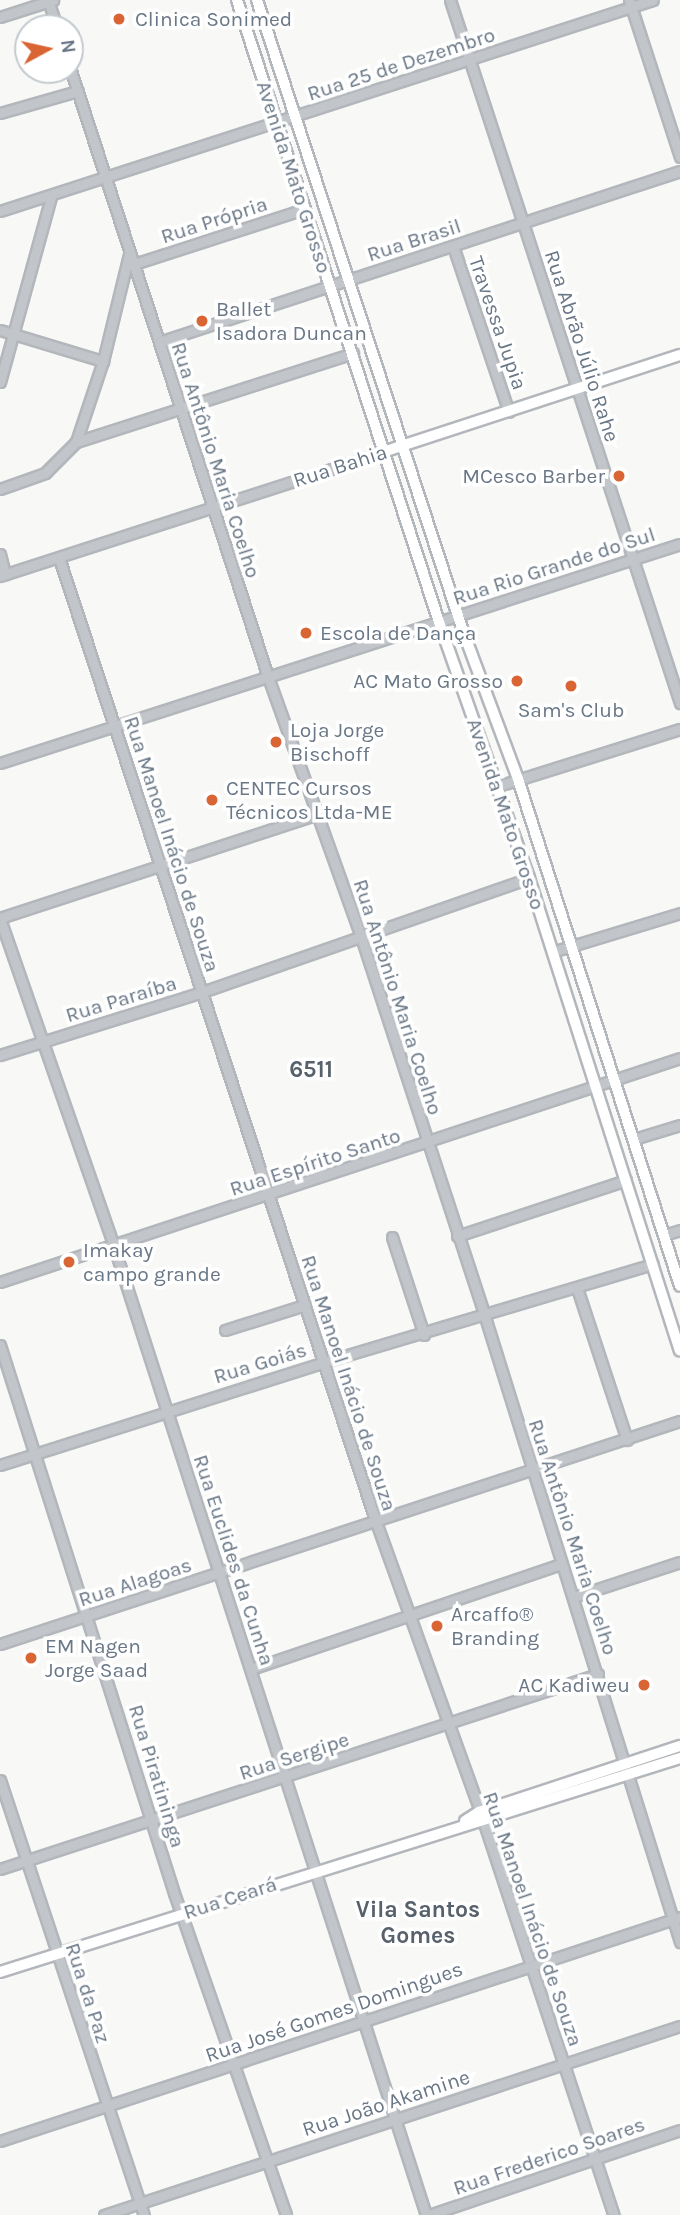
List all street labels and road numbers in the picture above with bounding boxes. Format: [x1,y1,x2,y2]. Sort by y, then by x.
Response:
street label: Rua 25 de Dezembro [304,22,498,106]
street label: Avenida Mato Grosso [251,78,337,276]
street label: Rua Própria [158,191,270,249]
street label: Rua Brasil [364,213,464,267]
street label: Rua Abrão Júlio Rahe [539,247,625,445]
street label: Travessa Jupia [463,253,533,393]
street label: Rua Antônio Maria Coelho [166,339,266,581]
street label: Rua Bahia [290,439,390,493]
street label: Rua Rio Grande do Sul [450,521,658,611]
street label: Rua Manoel Inácio de Souza [119,713,225,975]
street label: Avenida Mato Grosso [461,715,551,913]
street label: Rua Antônio Maria Coelho [348,876,448,1118]
street label: Rua Paraíba [62,970,180,1028]
street label: Rua Espírito Santo [226,1123,404,1201]
street label: Rua Manoel Inácio de Souza [296,1252,402,1514]
street label: Rua Goiás [210,1337,310,1389]
street label: Rua Antônio Maria Coelho [523,1416,623,1658]
street label: Rua Euclides da Cunha [188,1451,280,1669]
street label: Rua Alagoas [75,1552,195,1612]
street label: Rua Piratininga [123,1701,191,1851]
street label: Rua Sergipe [236,1726,352,1786]
street label: Rua Manoel Inácio de Souza [478,1788,588,2050]
street label: Rua Ceará [180,1871,280,1925]
street label: Rua da Paz [60,1940,116,2046]
street label: Rua José Gomes Domingues [202,1956,466,2068]
street label: Rua João Akamine [299,2064,473,2142]
street label: Rua Frederico Soares [450,2111,648,2201]

